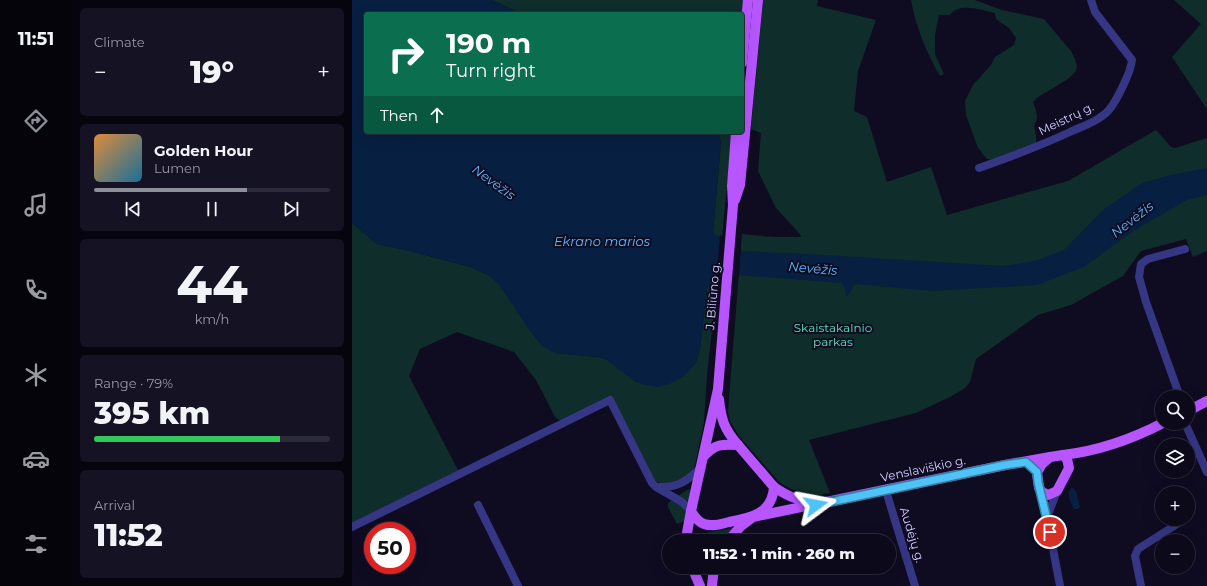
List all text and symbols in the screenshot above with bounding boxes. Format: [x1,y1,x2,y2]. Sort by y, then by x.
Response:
text: 190 m [446,26,531,60]
text: 11:51 [18,28,54,50]
icon: right [380,28,432,80]
text: Climate [94,34,145,50]
text: 19° [190,54,234,91]
text: − [94,59,107,86]
text: + [317,59,330,86]
text: Turn right [446,60,536,82]
street label: Meistrų g. [1036,99,1096,138]
icon: ahead [426,104,448,126]
text: Then [380,106,418,125]
icon: directions [22,107,50,135]
text: Golden Hour [154,141,253,160]
text: Lumen [154,160,201,176]
water label: Nevėžis [469,161,519,203]
icon: music [22,191,50,219]
water label: Nevėžis [1108,197,1157,241]
icon: previous [122,198,144,220]
icon: pause [201,198,223,220]
icon: next [280,198,302,220]
water label: Ekrano marios [554,233,651,249]
text: 44 [176,253,248,316]
water label: Nevėžis [788,258,839,278]
street label: J. Biliūno g. [702,261,723,331]
icon: phone [22,276,50,304]
text: km/h [195,311,229,327]
park label: Skaistakalnio parkas [794,320,872,349]
icon: climate [22,361,50,389]
text: Range · 79% [94,375,173,391]
map controls [1155,390,1195,574]
button: search [1155,390,1195,430]
text: 395 km [94,395,210,432]
button: layers [1155,438,1195,478]
icon: car [22,445,50,473]
street label: Venslaviškio g. [879,452,967,485]
position arrow [795,484,837,526]
button: + [1155,486,1195,526]
text: Arrival [94,497,135,513]
street label: Audėjų g. [897,505,928,564]
pin [1033,515,1067,549]
text: 11:52 [94,517,163,554]
icon: arrive [1039,521,1061,543]
speed limit sign: 50 [364,522,416,574]
icon: filters [22,530,50,558]
button: − [1155,534,1195,574]
text: 11:52 · 1 min · 260 m [703,544,855,563]

